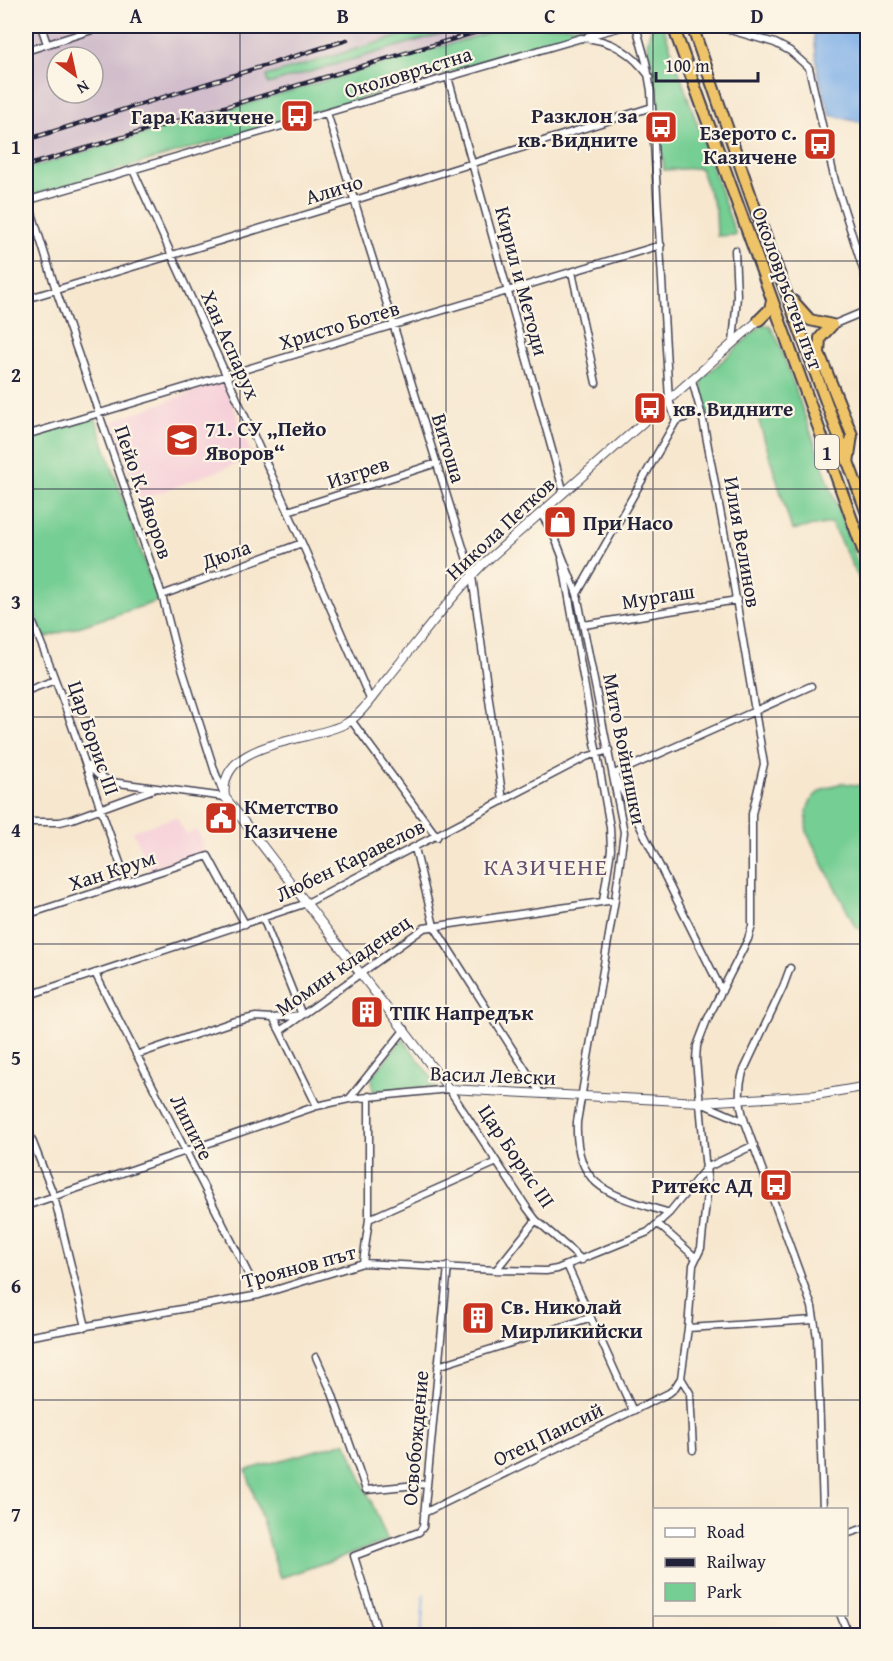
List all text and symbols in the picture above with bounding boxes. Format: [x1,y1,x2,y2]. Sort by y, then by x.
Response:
text: A [130,1,143,30]
text: B [337,1,349,30]
text: C [544,1,556,30]
text: D [750,1,764,30]
street label: Околовръстна [340,38,476,106]
north arrow [45,45,105,105]
scale bar [656,45,758,83]
text: 100 m [665,52,710,79]
text: N [72,75,94,101]
bus stop icon: Гара Казичене [279,98,315,134]
place label: Разклон за кв. Видните [518,100,638,155]
place label: Гара Казичене [131,101,274,132]
bus stop icon: Разклон за кв. Видните [643,109,679,145]
place label: Езерото с. Казичене [700,117,797,172]
bus stop icon: Езерото с. Казичене [802,126,838,162]
text: 1 [11,132,21,161]
street label: Аличо [301,166,367,212]
street label: Околовръстен път [744,202,832,374]
street label: Кирил и Методи [487,203,557,359]
street label: Хан Аспарух [193,286,269,405]
street label: Христо Ботев [275,292,403,358]
text: 2 [11,360,21,389]
bus stop icon: кв. Видните [632,390,668,426]
place label: кв. Видните [673,393,793,424]
street label: Витоша [424,409,474,487]
place label: 71. СУ „Пейо Яворов“ [204,413,326,468]
street label: Пейо К. Яворов [107,421,181,563]
school or university icon: 71. СУ „Пейо Яворов“ [164,422,200,458]
road number: 1 [815,435,839,469]
street label: Изгрев [323,447,393,497]
street label: Никола Петков [438,469,562,587]
street label: Илия Велинов [716,474,770,610]
shop icon: При Насо [542,504,578,540]
place label: При Насо [583,507,673,538]
street label: Дюла [196,531,255,577]
street label: Мургаш [619,575,697,617]
text: 3 [11,587,21,616]
street label: Мито Войнишки [595,671,655,827]
street label: Цар Борис III [60,677,128,799]
place label: Кметство Казичене [244,791,339,846]
public building icon: Кметство Казичене [203,800,239,836]
street label: Любен Каравелов [270,810,430,910]
text: 4 [11,815,21,844]
street label: Хан Крум [65,841,159,899]
district label: КАЗИЧЕНЕ [484,849,608,884]
street label: Момин кладенец [269,907,417,1023]
building icon: ТПК Напредък [349,994,385,1030]
place label: ТПК Напредък [390,997,534,1028]
text: 5 [11,1043,21,1072]
street label: Васил Левски [429,1057,557,1093]
street label: Липите [162,1089,222,1165]
street label: Цар Борис III [471,1098,563,1214]
bus stop icon: Ритекс АД [758,1167,794,1203]
place label: Ритекс АД [652,1170,753,1201]
street label: Троянов път [239,1236,359,1296]
text: 6 [11,1271,21,1300]
place label: Св. Николай Мирликийски [501,1291,643,1346]
building icon: Св. Николай Мирликийски [460,1300,496,1336]
street label: Освобождение [394,1369,436,1507]
street label: Отец Паисий [487,1394,609,1474]
text: 7 [11,1499,21,1528]
legend [653,1508,848,1616]
text: Road [707,1518,745,1545]
text: Railway [707,1548,766,1575]
text: Park [707,1578,743,1605]

